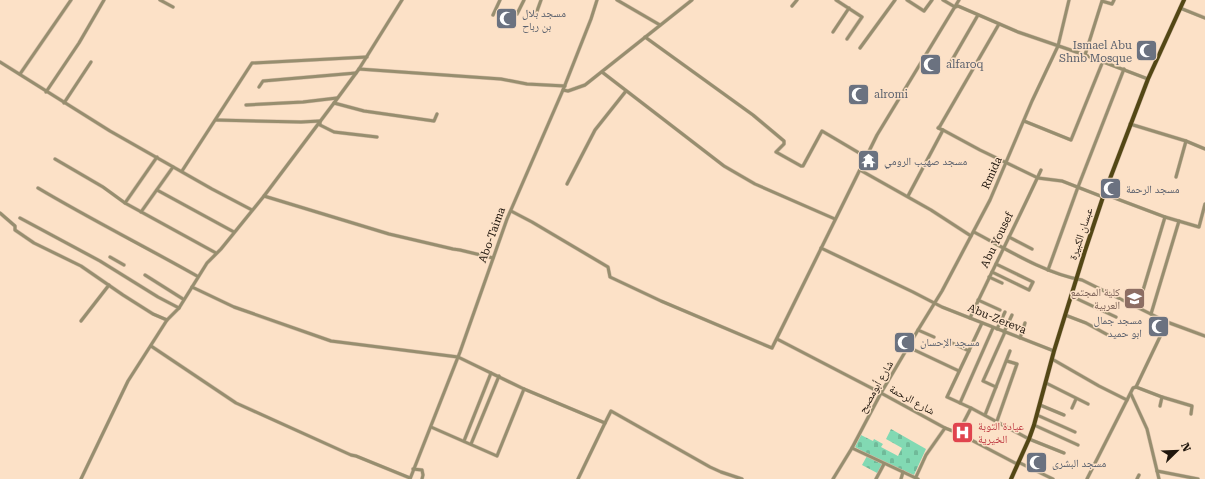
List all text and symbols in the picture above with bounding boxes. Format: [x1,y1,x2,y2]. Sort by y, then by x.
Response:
mosque icon: مسجد بلال بن رباح [493,6,519,32]
place label: مسجد بلال بن رباح [522,7,566,33]
mosque icon: Ismael Abu Shnb Mosque [1134,38,1160,64]
place label: Ismael Abu Shnb Mosque [1059,39,1132,65]
mosque icon: alfaroq [917,51,943,77]
place label: alfaroq [946,58,984,71]
mosque icon: alromi [846,81,872,107]
place label: alromi [874,88,909,101]
temple icon: مسجد صهيب الرومي [855,148,881,174]
place label: مسجد صهيب الرومي [884,155,967,169]
street label: Rmida [979,155,1005,191]
mosque icon: مسجد الرحمة [1097,176,1123,202]
place label: مسجد الرحمة [1126,183,1180,196]
street label: Abo-Taima [476,205,508,265]
street label: عبسان الكبيرة [1066,206,1096,262]
street label: Abu Yousef [978,209,1016,270]
school or university icon: كلية المجتمع العربية [1122,285,1148,311]
place label: كلية المجتمع العربية [1070,286,1120,312]
street label: Abu-Zereva [966,301,1028,337]
mosque icon: مسجد جمال ابو حميد [1145,313,1171,339]
place label: مسجد جمال ابو حميد [1094,314,1142,340]
mosque icon: مسجد الإحسان [891,329,917,355]
place label: مسجد الإحسان [920,336,979,349]
street label: شارع أبومصبح [855,358,896,416]
street label: شارع الرحمة [887,382,937,418]
hospital icon: عيادة التوبة الخيرية [950,419,976,445]
place label: عيادة التوبة الخيرية [978,420,1025,446]
north arrow [1157,431,1197,471]
text: N [1178,441,1194,454]
mosque icon: مسجد البشرى [1023,450,1049,476]
place label: مسجد البشرى [1052,457,1106,470]

